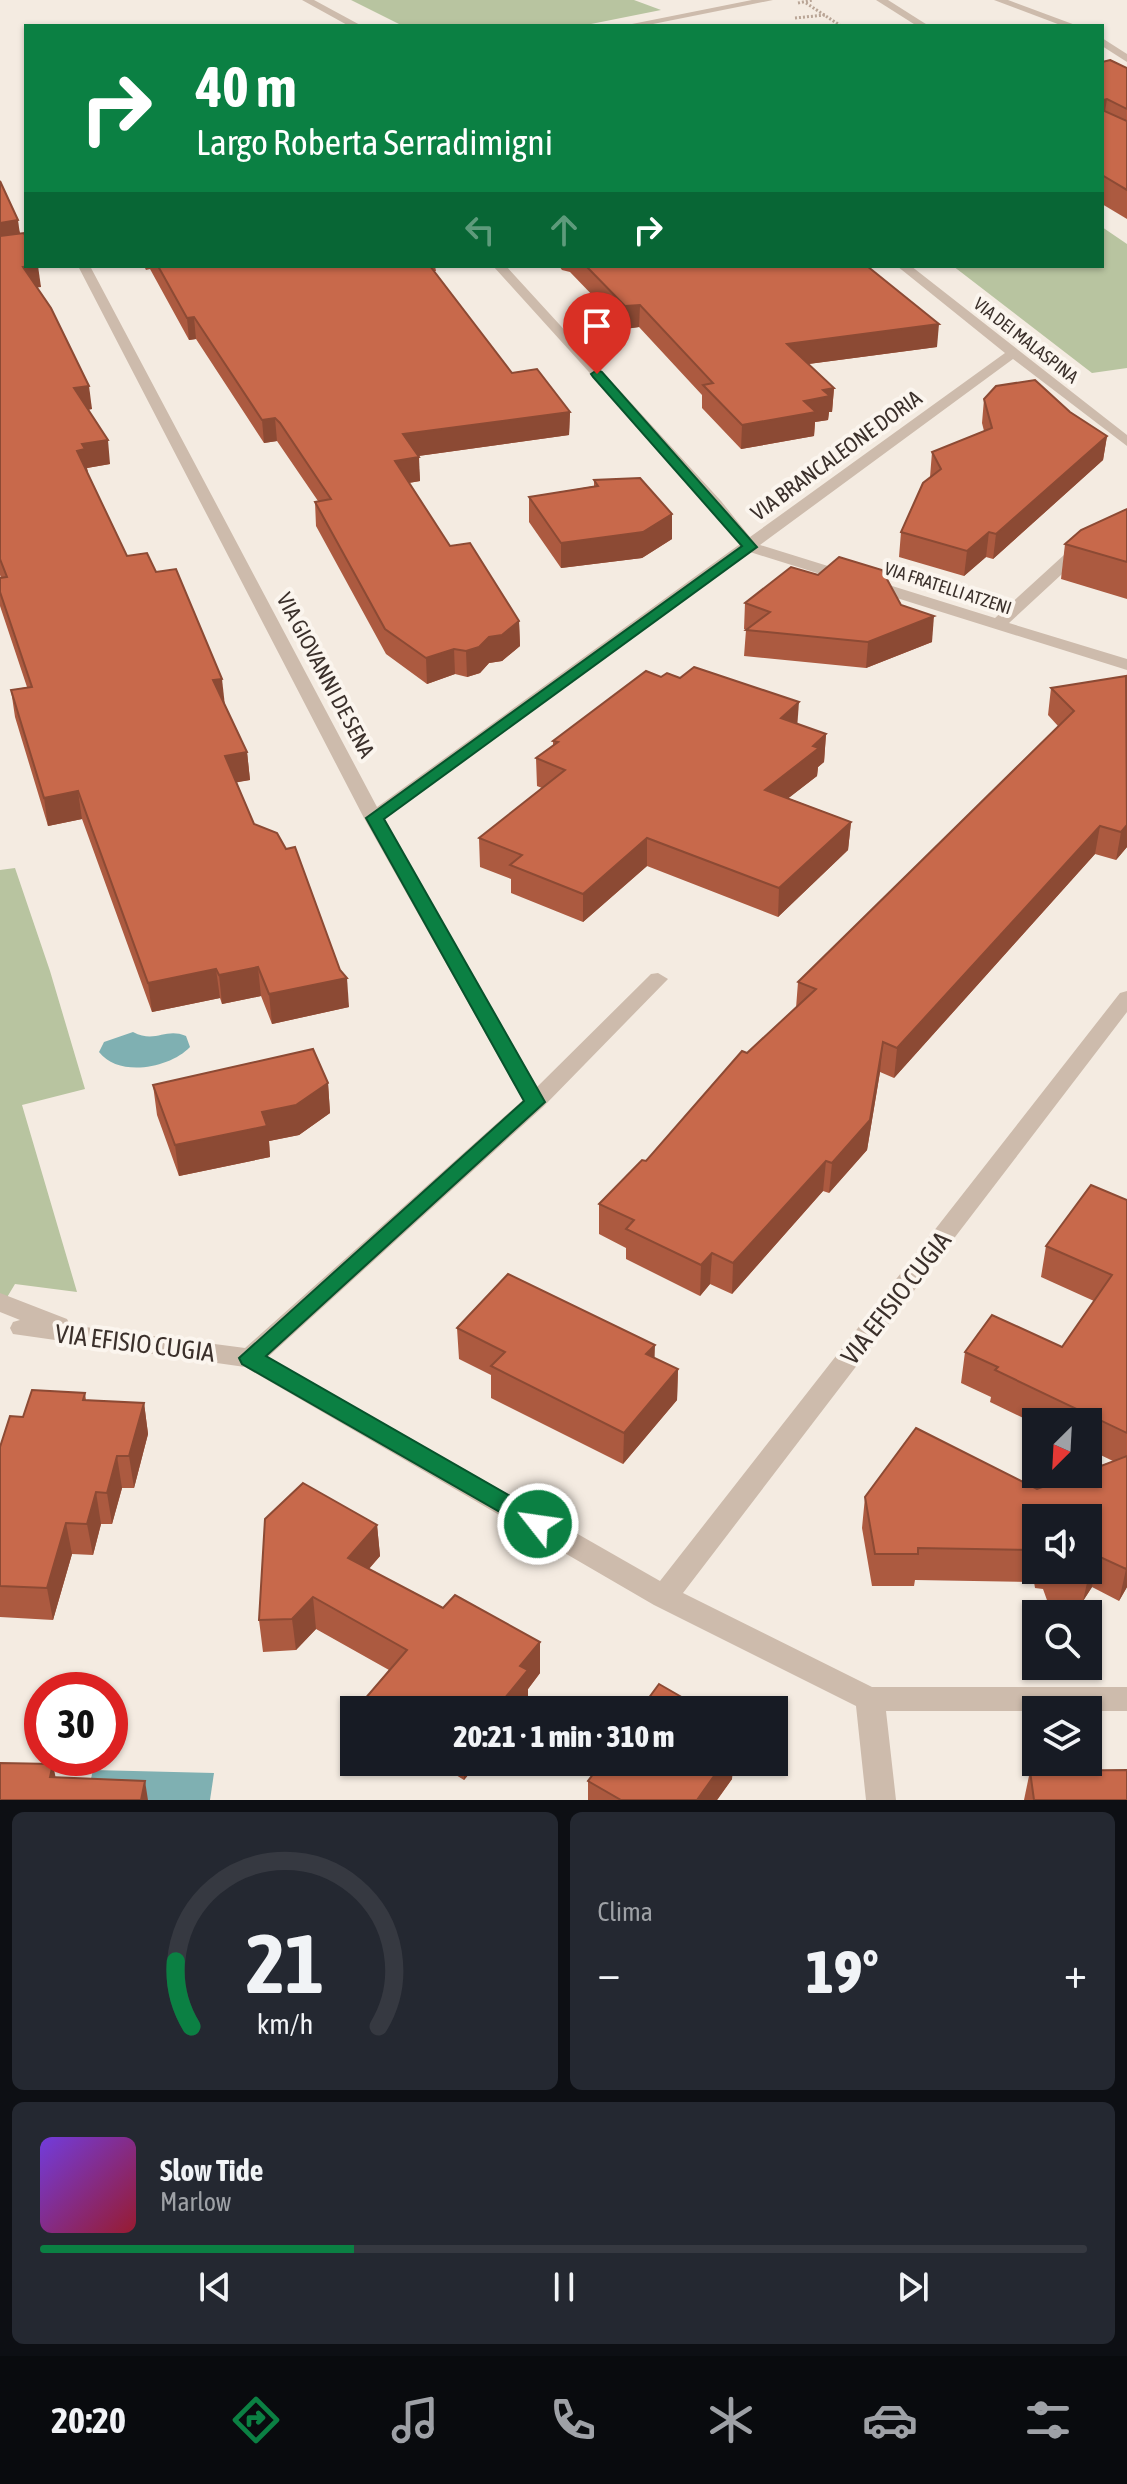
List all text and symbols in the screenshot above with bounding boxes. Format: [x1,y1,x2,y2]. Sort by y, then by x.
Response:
text: 40 m [196,55,297,119]
icon: right [64,56,168,160]
text: Largo Roberta Serradimigni [196,121,553,163]
icon: left [458,208,502,252]
icon: ahead [542,208,586,252]
icon: right [626,208,670,252]
pin [563,292,631,374]
street label: VIA DEI MALASPINA [970,293,1082,387]
icon: arrive [575,304,619,348]
street label: VIA BRANCALEONE DORIA [746,384,927,526]
street label: VIA FRATELLI ATZENI [882,558,1014,618]
street label: VIA GIOVANNI DE SENA [272,588,381,762]
street label: VIA EFISIO CUGIA [835,1225,957,1370]
street label: VIA EFISIO CUGIA [54,1318,217,1368]
north arrow [1022,1408,1102,1488]
map controls [1022,1408,1102,1776]
position arrow [496,1482,580,1566]
button: sound [1022,1504,1102,1584]
button: search [1022,1600,1102,1680]
speed limit sign: 30 [24,1672,128,1776]
button: layers [1022,1696,1102,1776]
text: 20:21 · 1 min · 310 m [454,1719,674,1753]
text: Clima [598,1897,653,1927]
text: 21 [246,1915,324,2011]
text: 19° [806,1937,879,2006]
text: − [598,1947,620,1997]
text: + [1064,1947,1087,1997]
text: km/h [256,2007,313,2040]
text: Slow Tide [160,2153,263,2187]
text: Marlow [160,2187,231,2217]
icon: previous [193,2265,237,2309]
icon: pause [542,2265,586,2309]
icon: next [891,2265,935,2309]
icon: directions [228,2392,284,2448]
icon: music [387,2392,443,2448]
icon: phone [545,2392,601,2448]
icon: climate [703,2392,759,2448]
icon: car [862,2392,918,2448]
icon: filters [1020,2392,1076,2448]
text: 20:20 [51,2399,126,2441]

